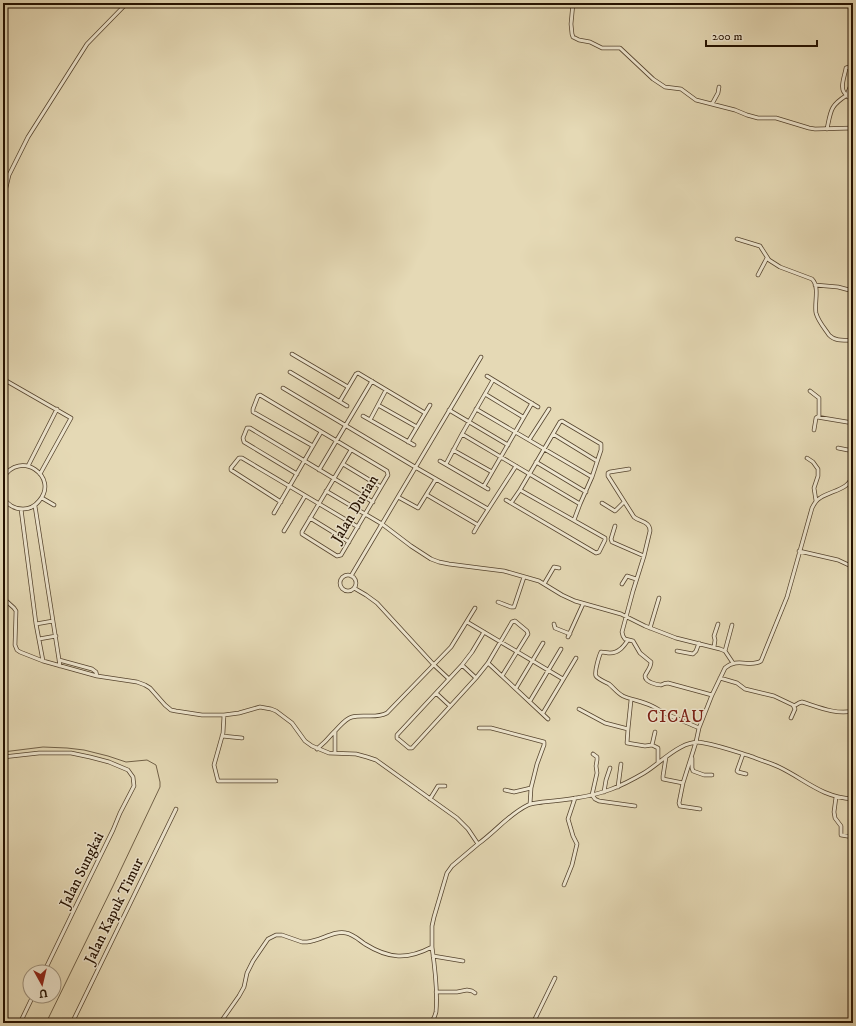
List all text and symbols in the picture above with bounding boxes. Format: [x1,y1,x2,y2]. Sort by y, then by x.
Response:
scale bar [706,22,817,48]
text: 200 m [712,29,742,44]
street label: Jalan Durian [326,471,383,548]
district label: CICAU [647,706,705,728]
street label: Jalan Sungkai [55,829,109,913]
street label: Jalan Kapuk Timur [79,855,148,969]
north arrow [22,964,62,1004]
text: U [38,985,48,1001]

